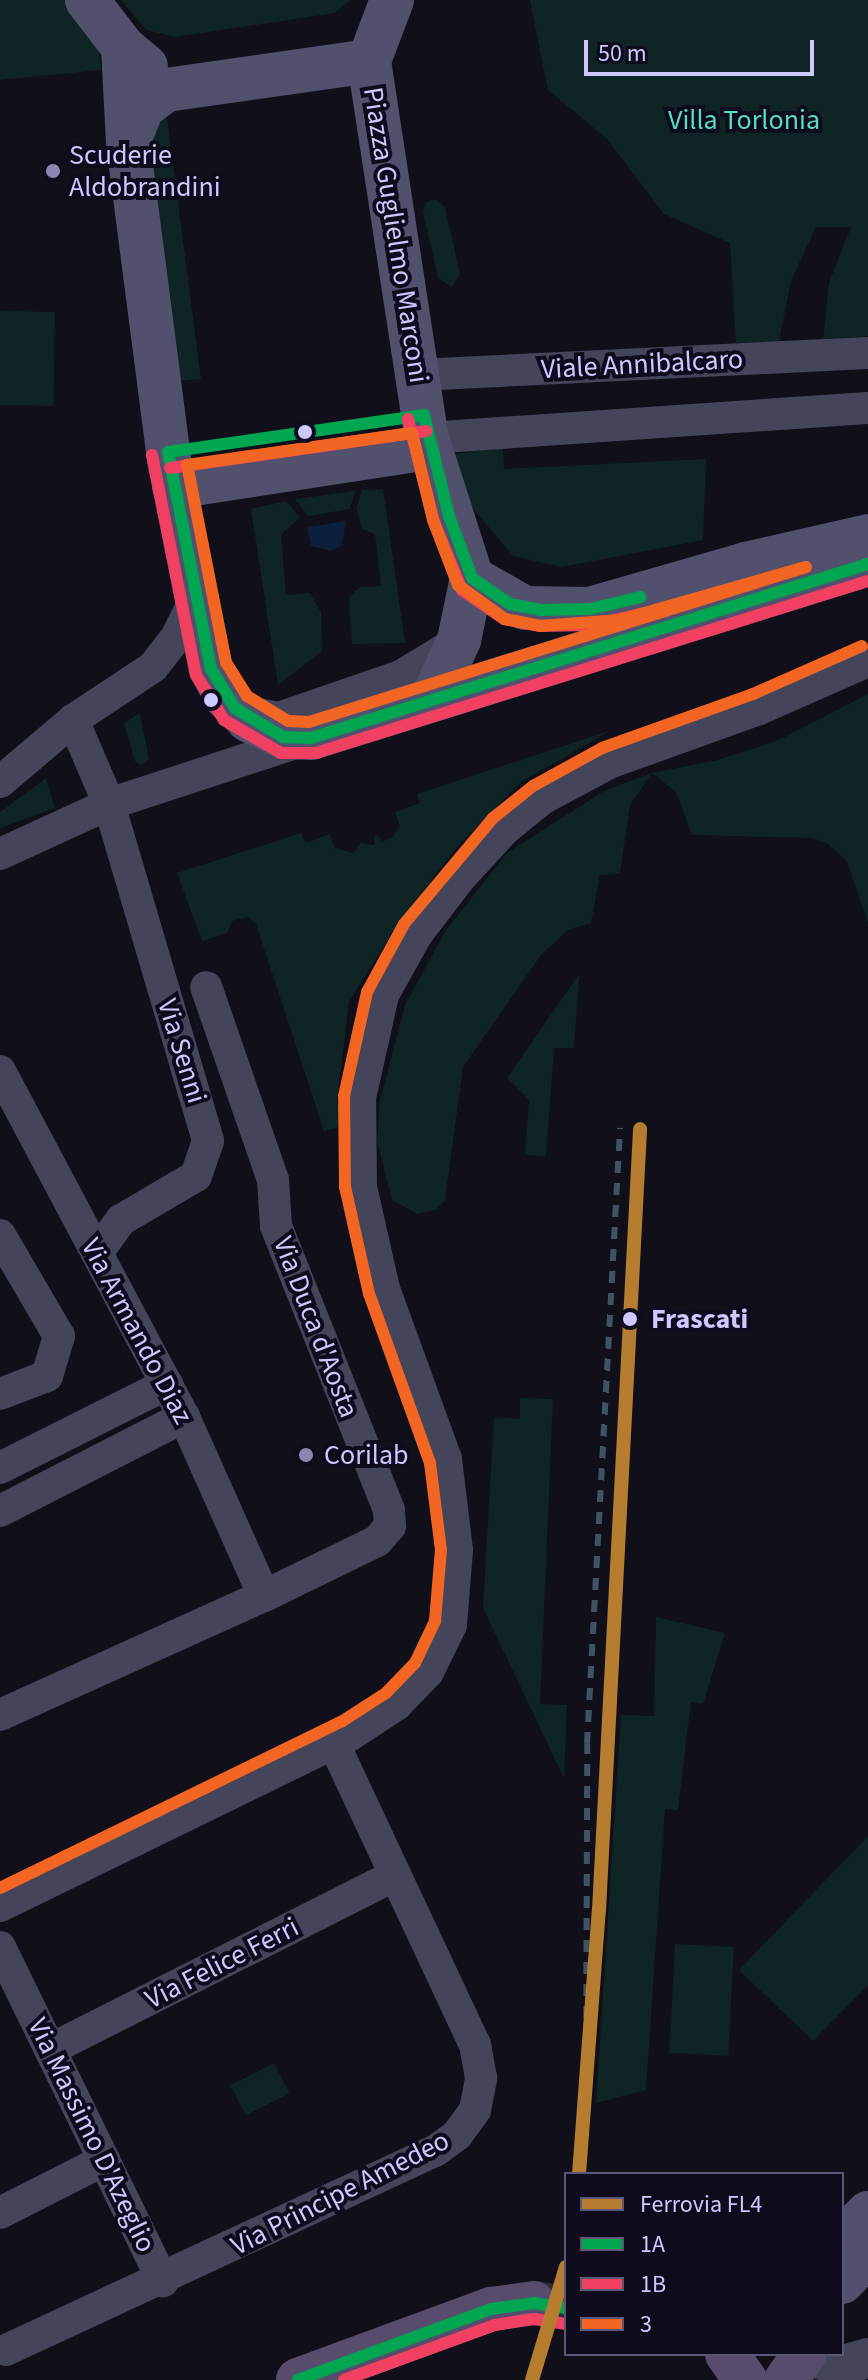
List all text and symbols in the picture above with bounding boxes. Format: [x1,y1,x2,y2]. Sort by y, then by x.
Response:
scale bar [588,24,818,74]
text: 50 m [598,36,647,71]
street label: Piazza Guglielmo Marconi [356,85,436,385]
park label: Villa Torlonia [668,103,820,137]
place label: Scuderie Aldobrandini [69,138,221,204]
marker: Scuderie Aldobrandini [44,162,62,180]
street label: Viale Annibalcaro [540,342,744,386]
unlabelled marker [297,424,313,440]
unlabelled marker [203,692,219,708]
street label: Via Senni [150,995,214,1107]
street label: Via Duca d'Aosta [266,1232,366,1422]
street label: Via Armando Diaz [74,1233,200,1429]
place label: Frascati [651,1302,748,1336]
marker: Frascati [616,1305,644,1333]
place label: Corilab [324,1438,409,1472]
marker: Corilab [295,1444,317,1466]
street label: Via Felice Ferri [140,1910,304,2016]
street label: Via Massimo D'Azeglio [21,2012,163,2258]
street label: Via Principe Amedeo [225,2123,455,2263]
legend [564,2172,844,2356]
text: Ferrovia FL4 [640,2187,762,2222]
text: 1A [640,2227,665,2262]
text: 1B [640,2267,666,2302]
text: 3 [640,2307,652,2342]

